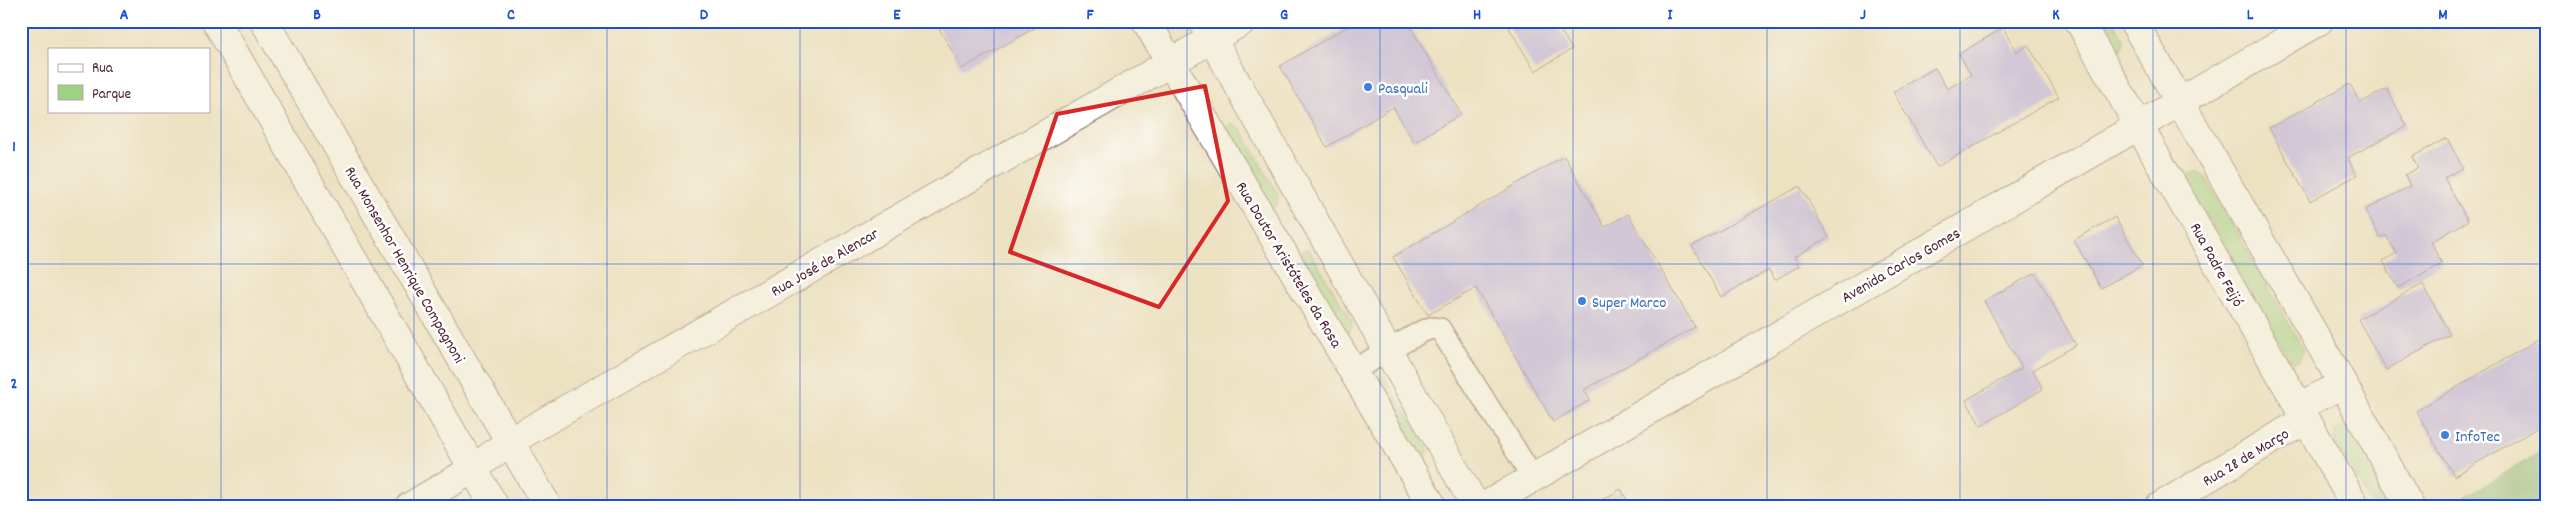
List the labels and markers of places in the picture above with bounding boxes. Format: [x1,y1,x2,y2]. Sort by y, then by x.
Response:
place label: Pasquali [1378,78,1428,101]
marker: Pasquali [1362,81,1374,93]
place label: Super Marco [1592,292,1666,315]
marker: Super Marco [1576,295,1588,307]
place label: InfoTec [2455,426,2500,449]
marker: InfoTec [2439,429,2451,441]

